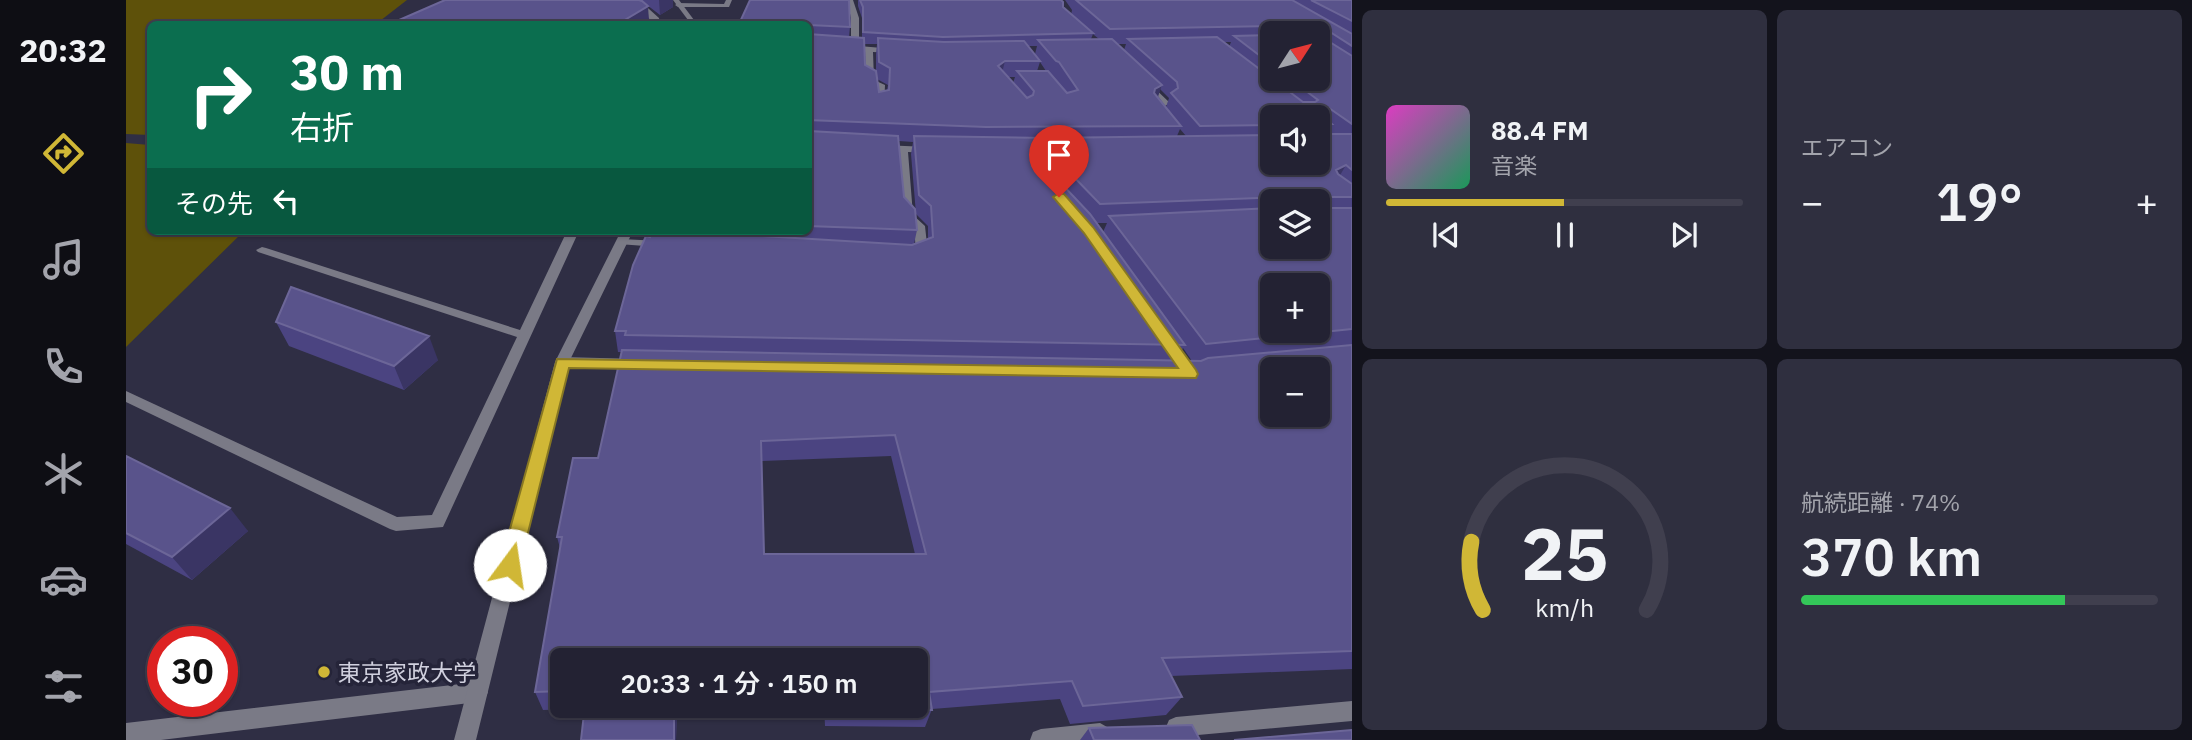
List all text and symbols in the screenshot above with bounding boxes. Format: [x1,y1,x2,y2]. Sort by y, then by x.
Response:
north arrow [1260,21,1330,91]
map controls [1260,21,1330,427]
text: 20:32 [19,29,107,71]
text: 30 m [290,40,404,103]
icon: right [175,49,266,140]
button: sound [1260,105,1330,175]
text: 右折 [290,106,354,148]
text: 88.4 FM [1491,113,1589,147]
pin [1029,125,1089,197]
icon: directions [39,129,88,178]
text: エアコン [1801,132,1893,162]
icon: arrive [1040,136,1078,174]
text: 音楽 [1491,150,1537,180]
text: 19° [1936,168,2023,235]
text: − [1801,177,1824,226]
text: + [2135,177,2158,226]
icon: left [267,182,305,220]
text: その先 [175,186,253,220]
button: layers [1260,189,1330,259]
icon: previous [1427,216,1465,254]
icon: pause [1546,216,1584,254]
icon: next [1665,216,1703,254]
icon: music [39,235,88,284]
button: + [1260,273,1330,343]
icon: phone [39,342,88,391]
button: − [1260,357,1330,427]
icon: climate [39,449,88,498]
text: 航続距離 · 74% [1801,487,1960,517]
text: 25 [1521,506,1608,601]
text: 370 km [1801,523,1982,590]
position arrow [473,528,547,602]
icon: car [39,555,88,604]
text: km/h [1535,591,1594,624]
speed limit sign: 30 [147,626,238,717]
place label: 東京家政大学 [338,657,476,687]
icon: filters [39,662,88,711]
marker: 東京家政大学 [316,664,332,680]
text: 20:33 · 1 分 · 150 m [620,666,858,700]

